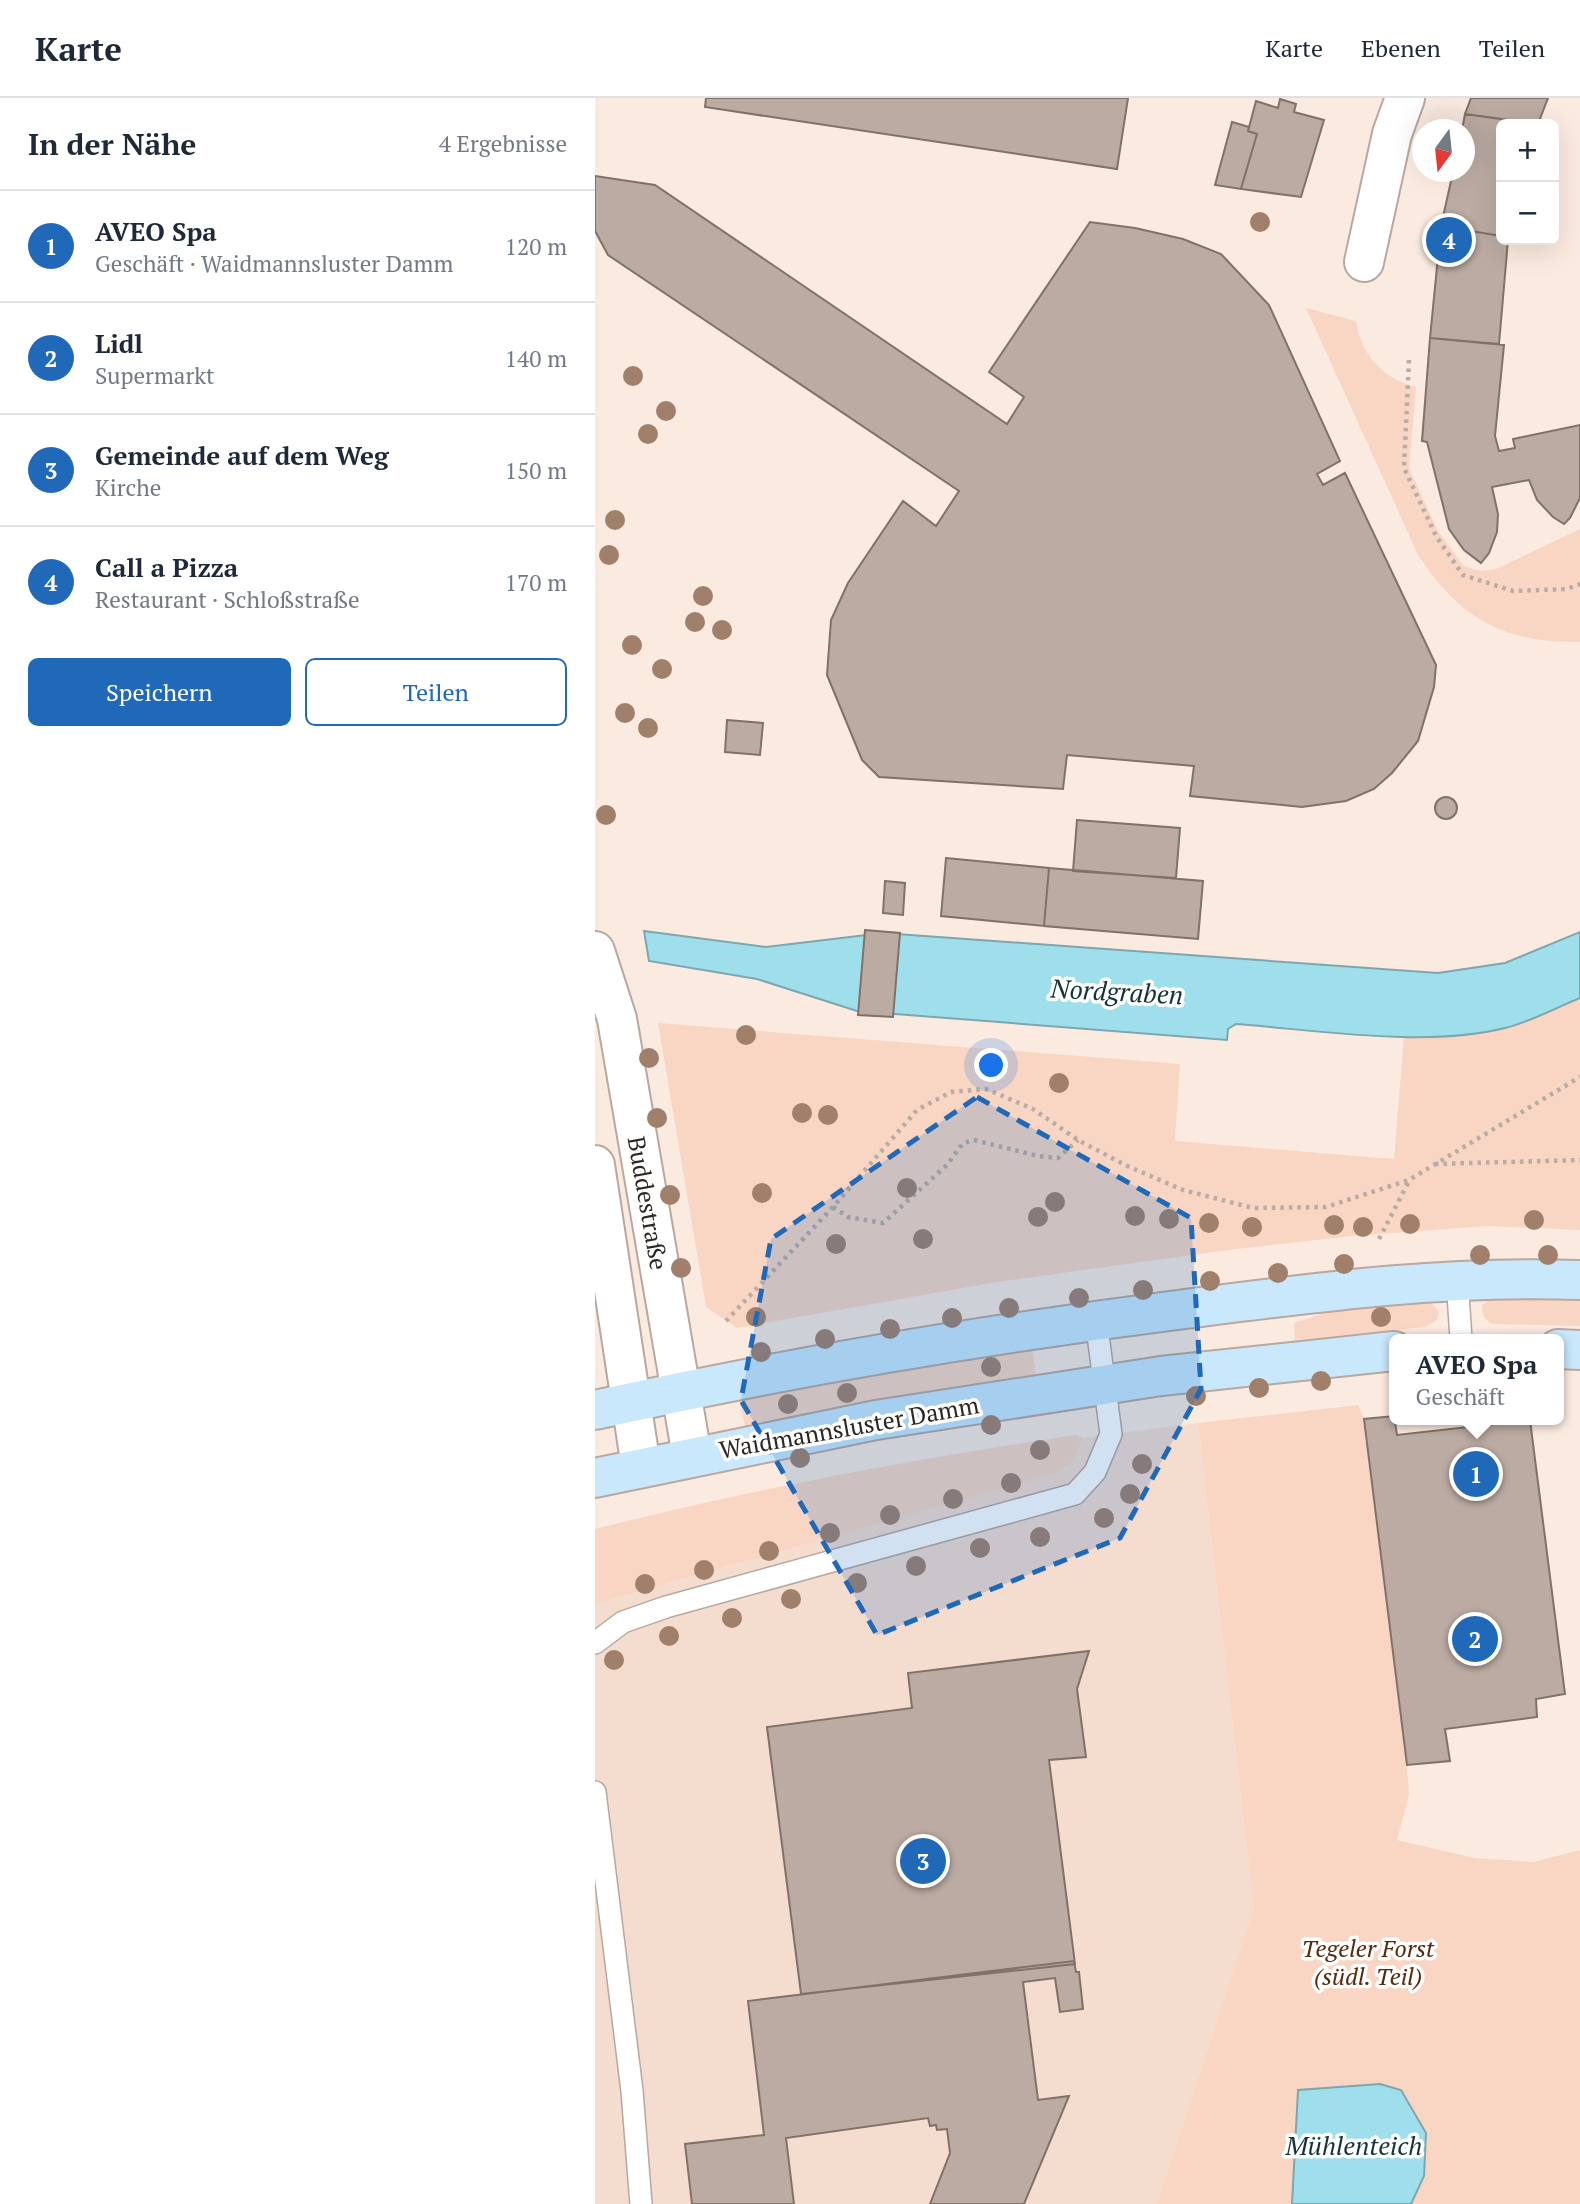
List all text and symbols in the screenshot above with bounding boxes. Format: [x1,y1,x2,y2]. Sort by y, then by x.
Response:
text: Karte [35,27,122,70]
text: Karte [1265,32,1323,64]
text: Ebenen [1361,32,1441,64]
text: Teilen [1479,32,1545,64]
north arrow [1412,119,1475,182]
map controls [1496,119,1559,245]
button: + [1496,119,1559,182]
text: In der Nähe [28,124,196,164]
text: 4 Ergebnisse [439,128,567,159]
button: − [1496,182,1559,245]
text: AVEO Spa [95,214,217,248]
pin: 4 [1426,214,1472,266]
text: 1 [45,231,58,262]
text: 120 m [505,231,567,262]
text: Geschäft · Waidmannsluster Damm [95,248,453,279]
text: Lidl [95,326,143,360]
text: 2 [45,343,58,374]
text: 140 m [505,343,567,374]
text: Supermarkt [95,360,215,391]
text: Gemeinde auf dem Weg [95,438,389,472]
text: 3 [45,455,58,486]
text: 150 m [505,455,567,486]
text: Kirche [95,472,161,503]
text: Call a Pizza [95,550,238,584]
text: 4 [45,567,58,598]
text: 170 m [505,567,567,598]
text: Restaurant · Schloßstraße [95,584,359,615]
button: Speichern [28,658,291,726]
button: Teilen [305,658,567,726]
water label: Nordgraben [1049,971,1184,1011]
your location [974,1048,1008,1082]
street label: Buddestraße [620,1134,676,1272]
popup [1389,1334,1564,1425]
text: AVEO Spa [1416,1347,1537,1381]
text: Geschäft [1416,1381,1505,1412]
street label: Waidmannsluster Damm [717,1388,982,1466]
pin: 1 [1453,1448,1499,1500]
pin: 2 [1452,1613,1498,1665]
pin: 3 [900,1835,946,1887]
park label: Tegeler Forst (südl. Teil) [1302,1932,1435,1992]
water label: Mühlenteich [1285,2128,1422,2162]

